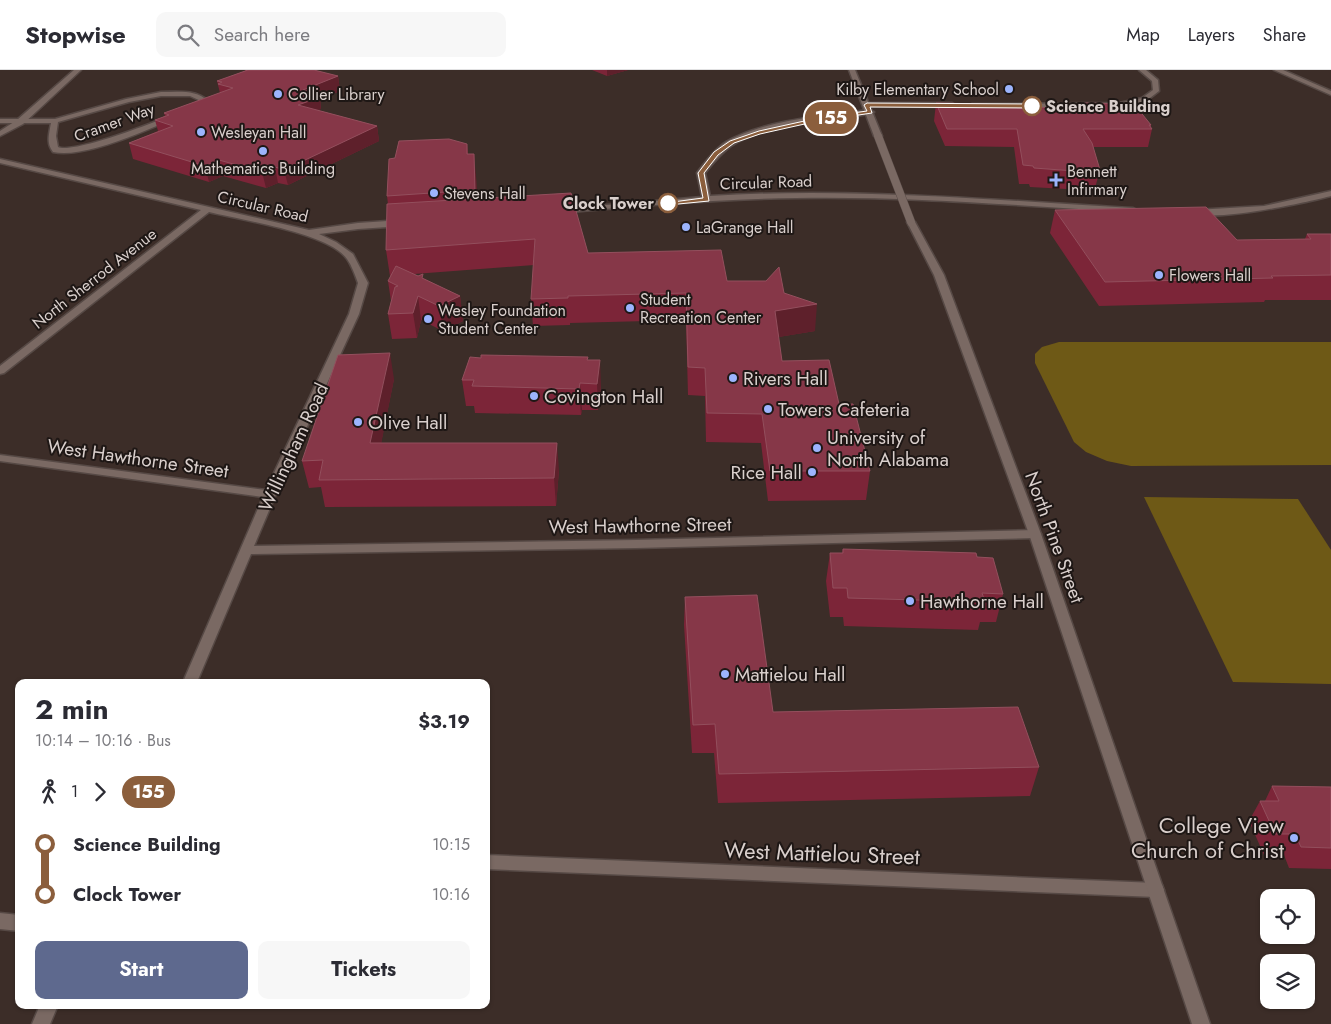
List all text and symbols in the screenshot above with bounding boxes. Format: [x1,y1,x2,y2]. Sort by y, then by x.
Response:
search box [156,12,506,57]
text: Stopwise [25,17,126,52]
icon: search [174,21,202,49]
text: Search here [214,21,310,48]
text: Map [1126,22,1160,48]
text: Layers [1188,22,1235,48]
text: Share [1263,22,1306,48]
place label: Kilby Elementary School [836,78,999,101]
place label: Collier Library [288,83,385,106]
marker: Kilby Elementary School [1003,83,1015,95]
marker: Collier Library [272,88,284,100]
place label: Science Building [1046,95,1170,118]
marker: Science Building [1022,96,1042,116]
street label: Cramer Way [71,97,158,148]
line badge: 155 [802,102,860,134]
text: 155 [815,105,847,131]
place label: Wesleyan Hall [211,121,306,144]
marker: Wesleyan Hall [195,126,207,138]
marker: Mathematics Building [257,145,269,157]
place label: Mathematics Building [191,157,335,180]
place label: Bennett Infirmary [1067,160,1128,201]
street label: Circular Road [719,169,813,196]
marker: Bennett Infirmary [1049,173,1063,187]
place label: Stevens Hall [444,182,526,205]
street label: Circular Road [215,185,311,228]
marker: Stevens Hall [428,187,440,199]
place label: Clock Tower [563,192,654,215]
marker: Clock Tower [658,193,678,213]
place label: LaGrange Hall [696,216,794,239]
marker: LaGrange Hall [680,221,692,233]
street label: North Sherrod Avenue [27,222,161,334]
place label: Flowers Hall [1169,264,1251,287]
marker: Flowers Hall [1153,269,1165,281]
place label: Student Recreation Center [640,288,762,329]
place label: Wesley Foundation Student Center [438,299,566,340]
marker: Student Recreation Center [624,302,636,314]
marker: Wesley Foundation Student Center [422,313,434,325]
place label: Rivers Hall [743,365,828,392]
marker: Rivers Hall [727,372,739,384]
street label: Willingham Road [252,379,335,516]
place label: Covington Hall [544,383,663,410]
marker: Covington Hall [528,390,540,402]
place label: Towers Cafeteria [778,396,910,423]
marker: Towers Cafeteria [762,403,774,415]
place label: Olive Hall [368,409,447,436]
marker: Olive Hall [352,416,364,428]
place label: University of North Alabama [827,424,949,473]
street label: West Hawthorne Street [46,432,231,485]
marker: University of North Alabama [811,442,823,454]
place label: Rice Hall [730,459,802,486]
marker: Rice Hall [806,466,818,478]
street label: North Pine Street [1018,468,1091,607]
street label: West Hawthorne Street [548,510,732,541]
place label: Hawthorne Hall [920,588,1044,615]
marker: Hawthorne Hall [904,595,916,607]
place label: Mattielou Hall [735,661,845,688]
marker: Mattielou Hall [719,668,731,680]
text: 2 min [35,689,109,730]
text: $3.19 [418,708,470,735]
text: 10:14 – 10:16 · Bus [35,729,171,752]
icon: walk [35,778,63,806]
icon: forward [86,778,114,806]
text: 155 [132,779,165,805]
text: 1 [71,780,78,803]
place label: College View Church of Christ [1131,809,1285,866]
text: Science Building [73,831,221,858]
marker: College View Church of Christ [1288,832,1300,844]
text: 10:15 [432,833,470,856]
street label: West Mattielou Street [724,834,921,872]
text: Clock Tower [73,881,181,908]
text: 10:16 [432,883,470,906]
map controls [1260,889,1315,1009]
button: locate [1260,889,1315,944]
button: Start [35,941,248,999]
button: Tickets [258,941,470,999]
button: layers [1260,954,1315,1009]

